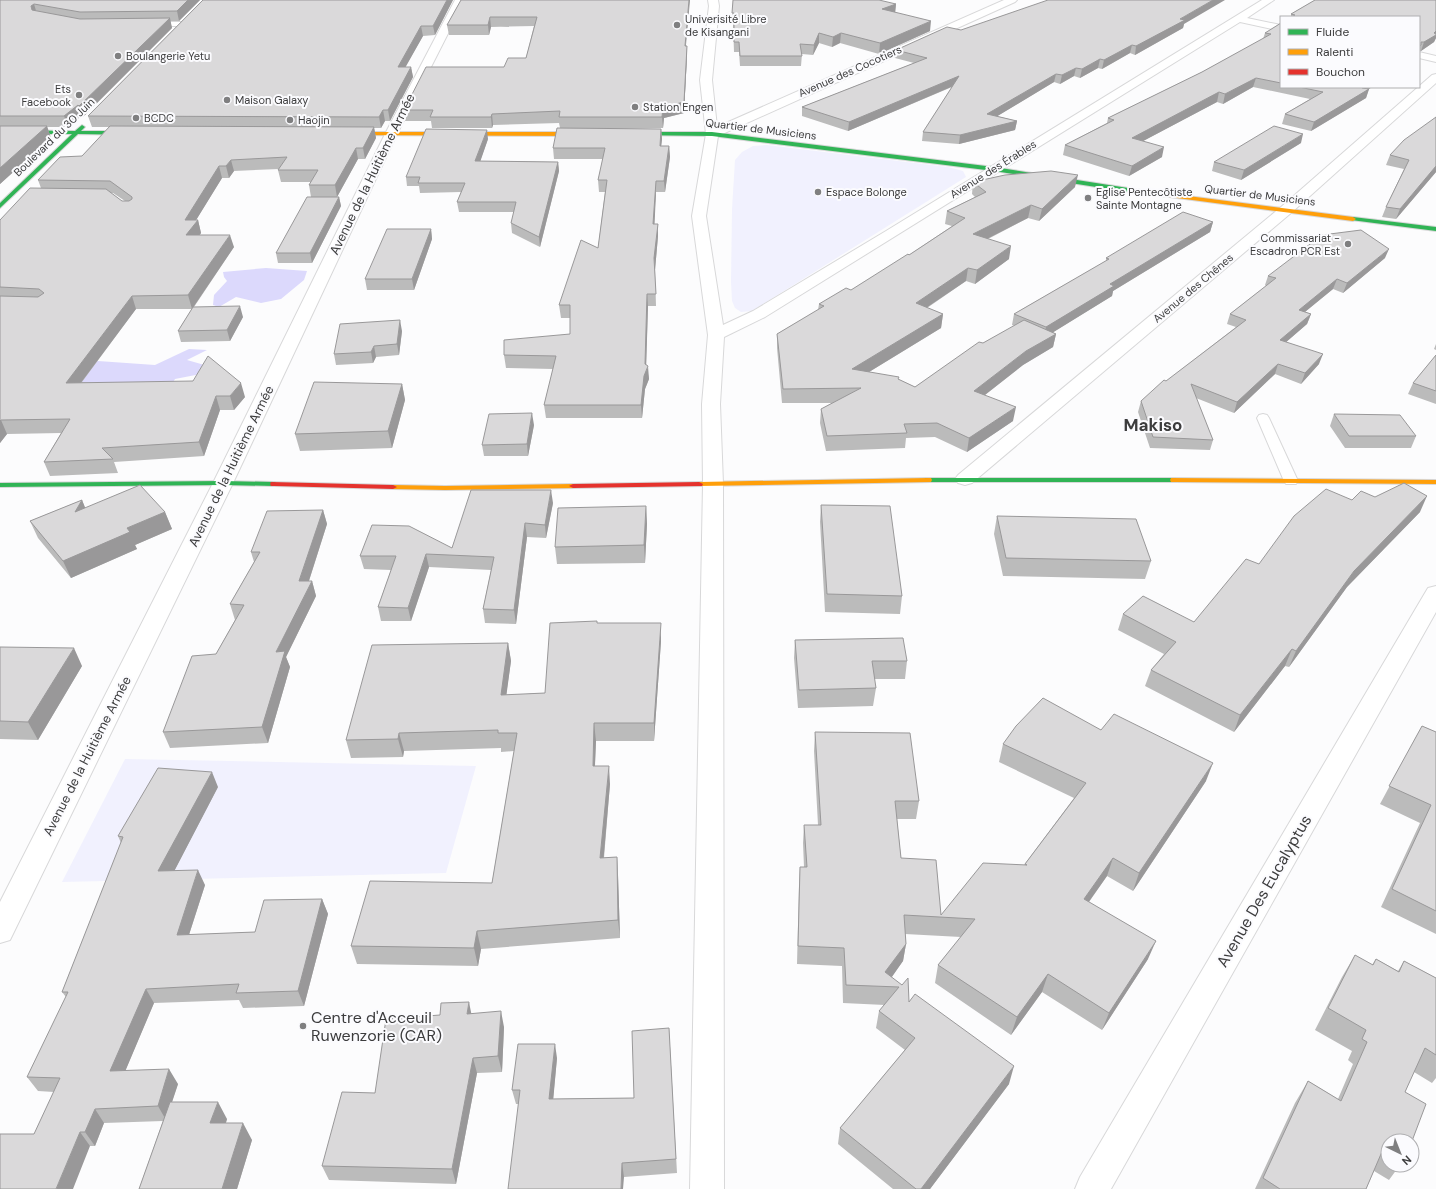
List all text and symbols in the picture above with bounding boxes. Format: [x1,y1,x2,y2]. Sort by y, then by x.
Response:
place label: Univerisité Libre de Kisangani [685,12,767,39]
legend [1280,16,1420,88]
marker: Univerisité Libre de Kisangani [672,20,682,30]
text: Fluide [1316,24,1349,40]
street label: Avenue des Cocotiers [796,42,904,100]
text: Ralenti [1316,44,1354,60]
place label: Boulangerie Yetu [126,49,210,63]
marker: Boulangerie Yetu [113,51,123,61]
text: Bouchon [1316,64,1365,80]
place label: Ets Facebook [21,82,71,109]
marker: Ets Facebook [74,90,84,100]
street label: Avenue de la Huitième Armée [325,91,419,257]
place label: Maison Galaxy [235,93,309,107]
street label: Boulevard du 30 Juin [11,95,97,179]
marker: Maison Galaxy [222,95,232,105]
place label: Station Engen [643,100,713,114]
marker: Station Engen [630,102,640,112]
place label: BCDC [144,111,174,125]
marker: BCDC [131,113,141,123]
place label: Haojin [298,113,330,127]
marker: Haojin [285,115,295,125]
street label: Quartier de Musiciens [705,115,817,143]
street label: Avenue des Érables [947,137,1039,201]
street label: Quartier de Musiciens [1204,181,1316,209]
place label: Espace Bolonge [826,185,907,199]
place label: Eglise Pentecôtiste Sainte Montagne [1096,185,1192,212]
marker: Espace Bolonge [813,187,823,197]
marker: Eglise Pentecôtiste Sainte Montagne [1083,193,1093,203]
place label: Commissariat - Escadron PCR Est [1250,231,1340,258]
marker: Commissariat - Escadron PCR Est [1343,239,1353,249]
street label: Avenue des Chênes [1150,250,1236,326]
street label: Avenue de la Huitième Armée [184,383,278,549]
district label: Makiso [1124,414,1182,436]
street label: Avenue de la Huitième Armée [39,673,135,839]
street label: Avenue Des Eucalyptus [1212,811,1316,971]
place label: Centre d'Acceuil Ruwenzorie (CAR) [311,1007,442,1046]
marker: Centre d'Acceuil Ruwenzorie (CAR) [298,1021,308,1031]
north arrow [1380,1133,1420,1173]
text: N [1399,1152,1415,1168]

